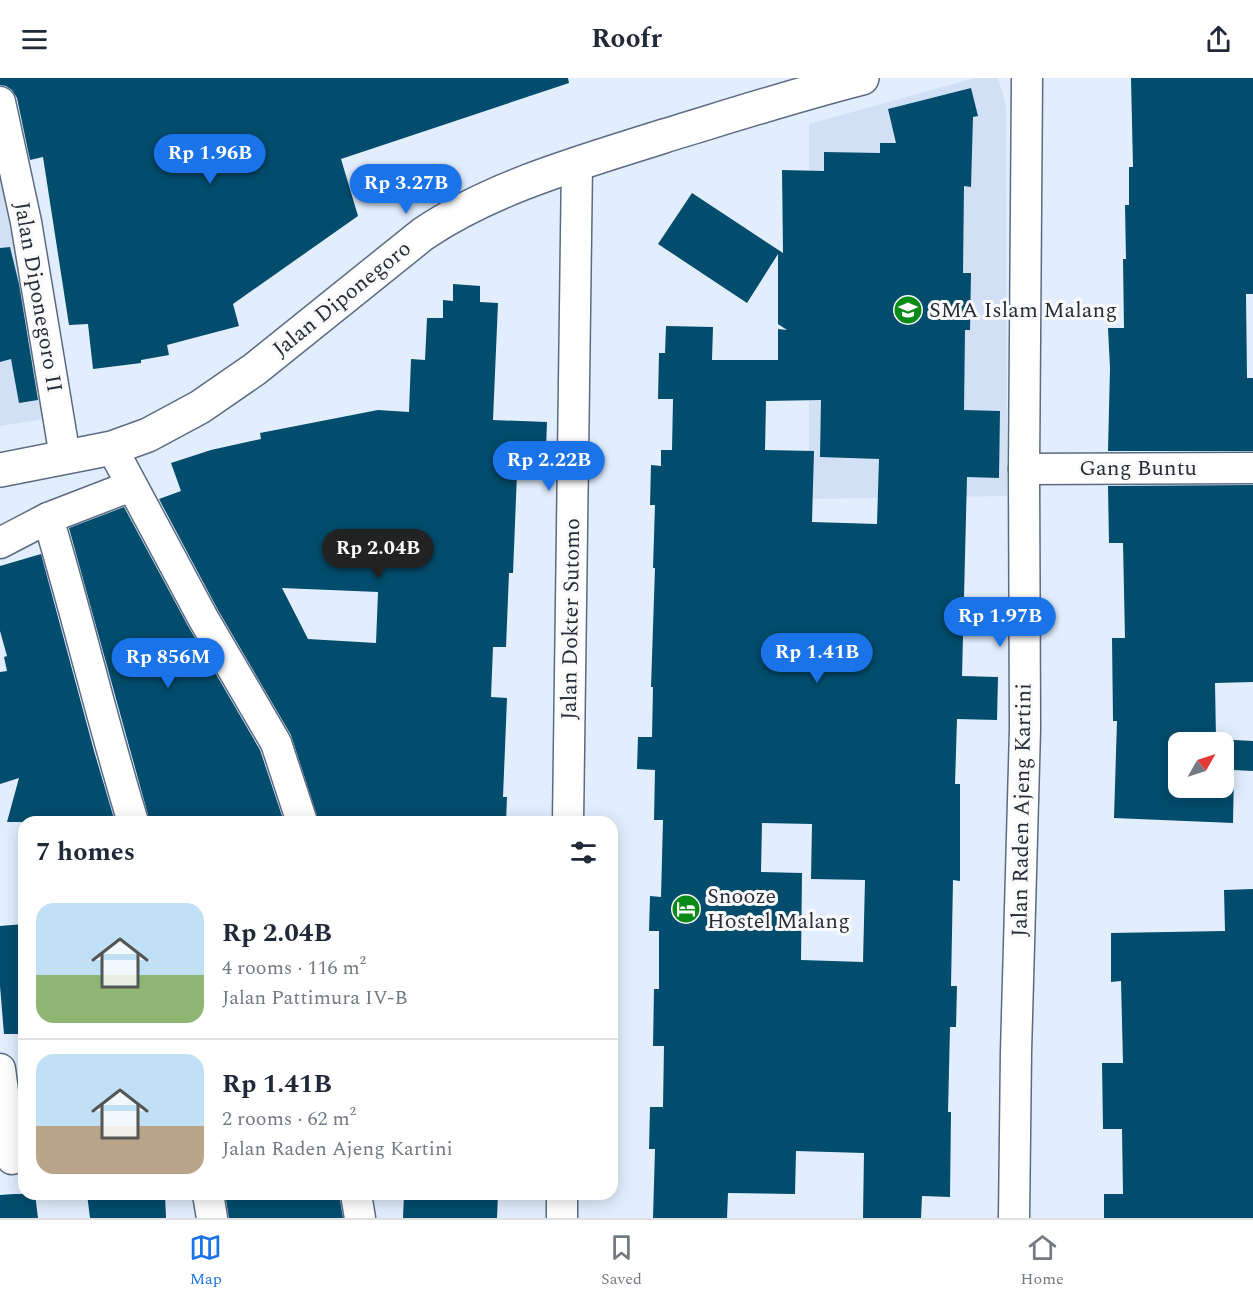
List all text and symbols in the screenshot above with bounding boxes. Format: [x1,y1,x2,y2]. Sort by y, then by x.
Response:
text: Roofr [591,18,662,60]
icon: menu [18,23,51,56]
icon: share [1202,23,1235,56]
pin: Rp 1.96B [148,134,272,185]
text: Rp 1.96B [168,138,252,168]
pin: Rp 3.27B [344,164,468,215]
text: Rp 3.27B [364,168,448,198]
street label: Jalan Diponegoro II [5,199,71,395]
street label: Jalan Diponegoro [265,233,419,365]
school or university icon: SMA Islam Malang [892,294,924,326]
place label: SMA Islam Malang [929,294,1117,327]
pin: Rp 2.22B [487,441,611,492]
text: Rp 2.22B [507,445,591,475]
street label: Gang Buntu [1079,452,1197,485]
street label: Jalan Dokter Sutomo [553,518,589,720]
pin: Rp 2.04B [316,529,440,580]
text: Rp 2.04B [336,533,420,563]
pin: Rp 1.97B [938,597,1062,648]
text: Rp 1.97B [958,601,1042,631]
pin: Rp 1.41B [755,633,879,684]
text: Rp 1.41B [775,637,859,667]
pin: Rp 856M [113,638,223,689]
text: Rp 856M [126,642,210,672]
street label: Jalan Raden Ajeng Kartini [1003,683,1041,937]
north arrow [1168,732,1234,798]
map controls [1168,732,1234,798]
text: 7 homes [36,832,135,872]
icon: filters [567,836,600,869]
place label: Snooze Hostel Malang [707,880,850,938]
hotel icon: Snooze Hostel Malang [670,893,702,925]
text: Rp 2.04B [222,913,332,953]
icon: home [84,927,156,999]
text: 4 rooms · 116 m² [222,953,366,983]
text: Jalan Pattimura IV-B [222,983,408,1013]
text: Rp 1.41B [222,1064,332,1104]
icon: home [84,1078,156,1150]
text: 2 rooms · 62 m² [222,1104,356,1134]
text: Jalan Raden Ajeng Kartini [222,1134,453,1164]
tab: Map [189,1231,222,1291]
tab: Saved [601,1231,642,1291]
tab: Home [1021,1231,1064,1291]

